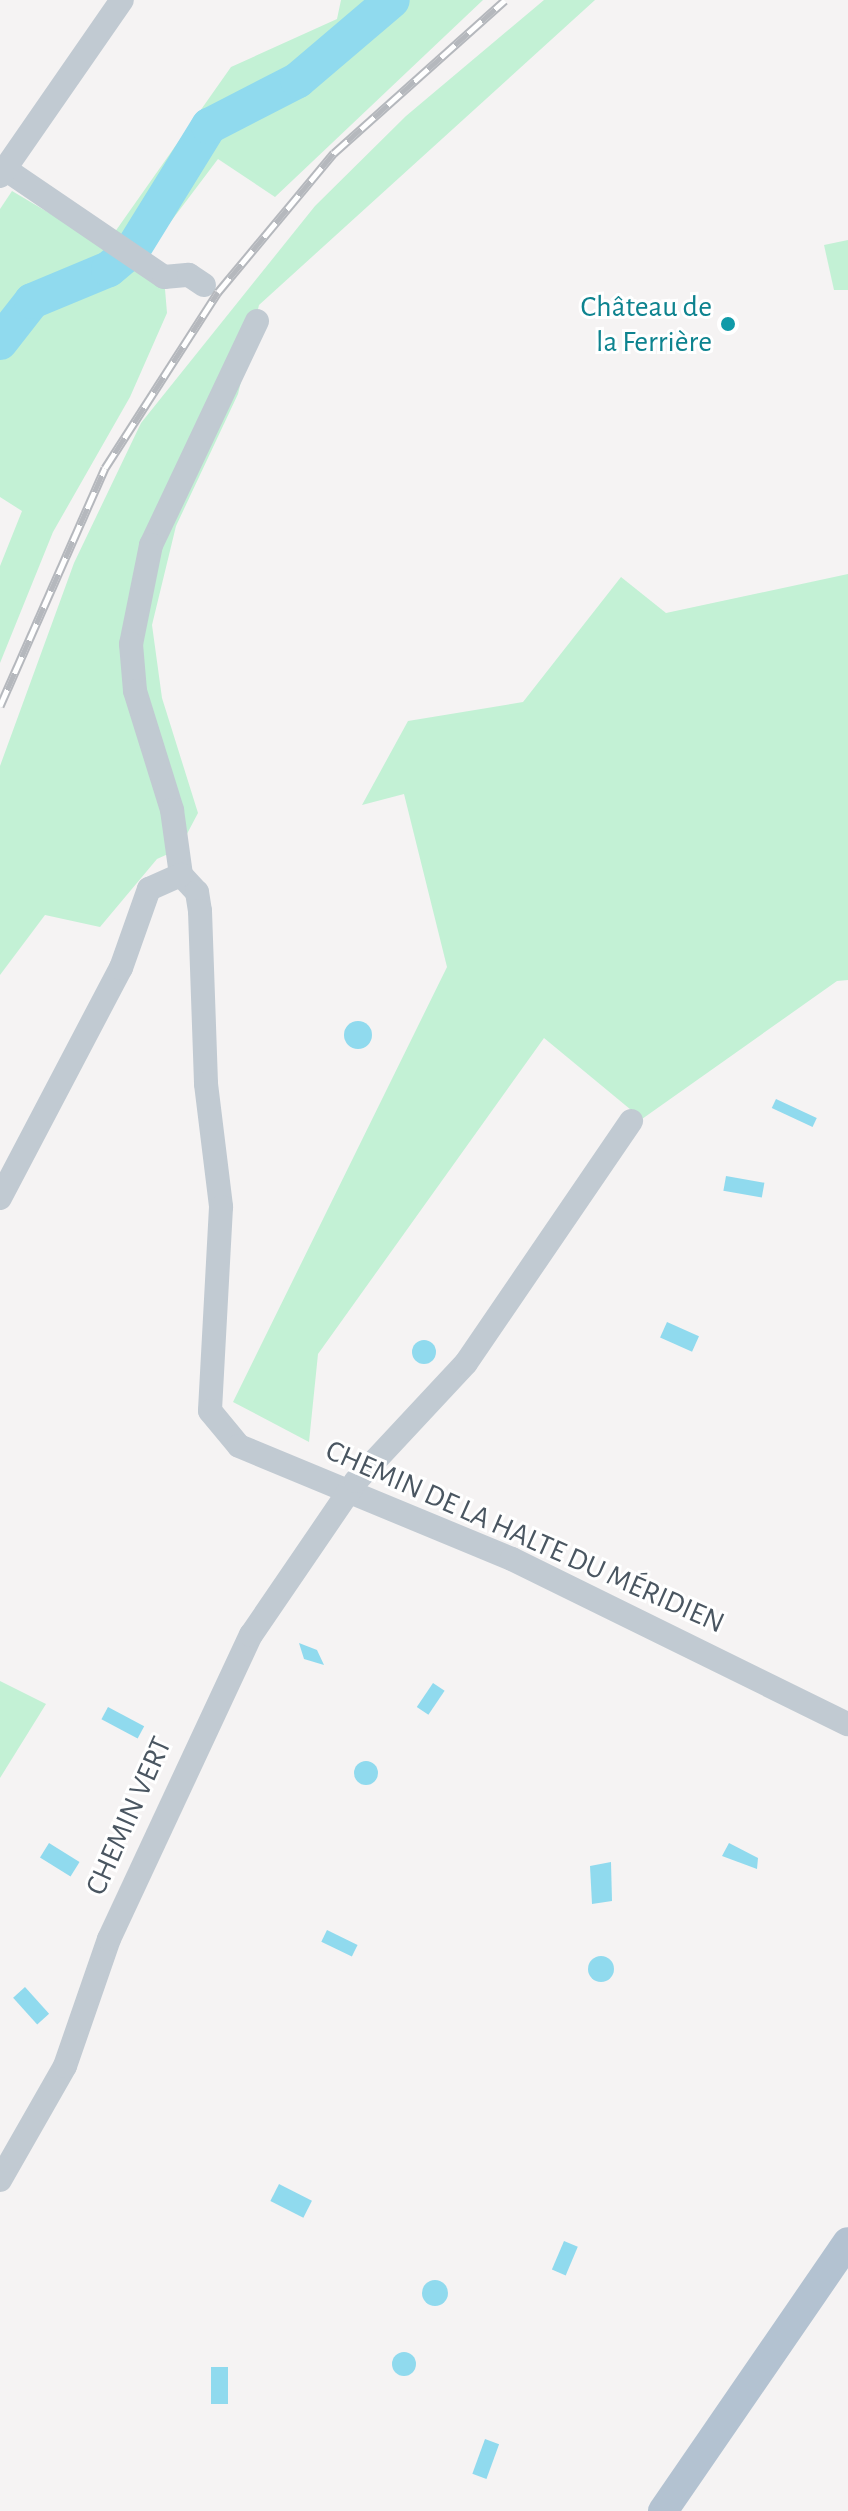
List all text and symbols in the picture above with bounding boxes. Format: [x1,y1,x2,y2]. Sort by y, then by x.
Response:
place label: Château de la Ferrière [580,289,712,360]
marker: Château de la Ferrière [719,315,737,333]
street label: CHEMIN DE LA HALTE DU MÉRIDIEN [320,1433,730,1641]
street label: CHEMIN VERT [78,1731,180,1901]

